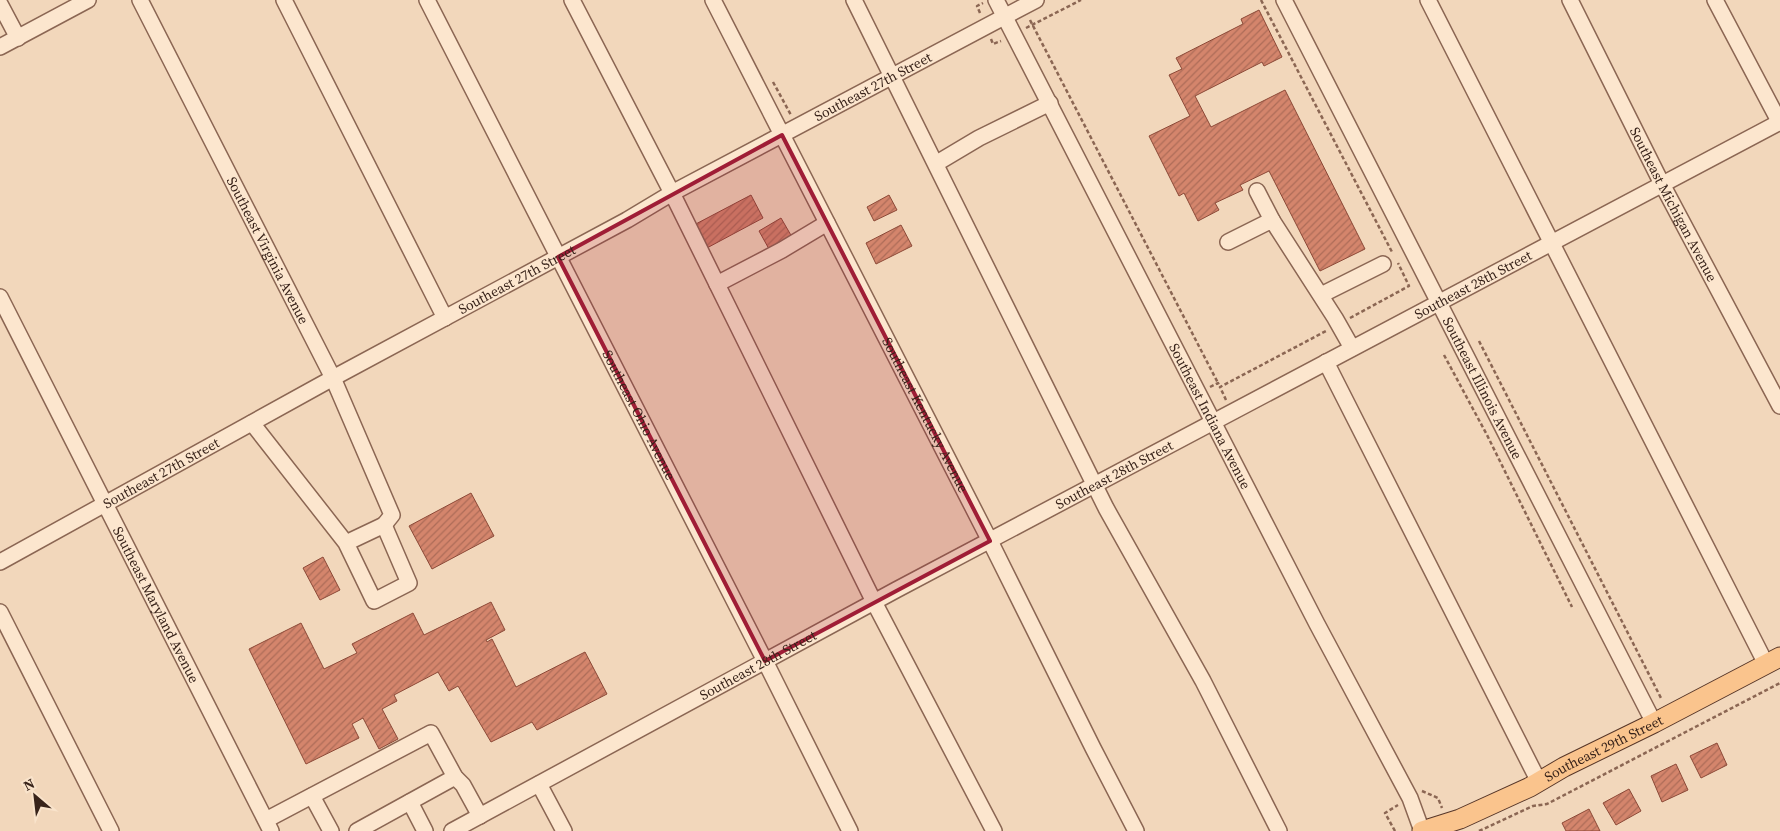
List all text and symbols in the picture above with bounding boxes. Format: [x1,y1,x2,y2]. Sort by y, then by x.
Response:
street label: Southeast 27th Street [811,47,935,126]
street label: Southeast Michigan Avenue [1625,124,1722,285]
street label: Southeast Virginia Avenue [222,173,314,327]
street label: Southeast 27th Street [455,239,579,319]
street label: Southeast 28th Street [1411,245,1536,324]
street label: Southeast Illinois Avenue [1438,314,1527,463]
street label: Southeast Kentucky Avenue [877,334,973,496]
street label: Southeast Indiana Avenue [1164,340,1256,493]
street label: Southeast Ohio Avenue [598,347,681,483]
street label: Southeast 27th Street [99,433,223,513]
street label: Southeast 28th Street [1052,435,1177,514]
street label: Southeast Maryland Avenue [108,523,204,686]
street label: Southeast 28th Street [696,625,820,705]
street label: Southeast 29th Street [1540,710,1667,787]
north arrow [10,771,60,821]
text: N [20,773,38,796]

